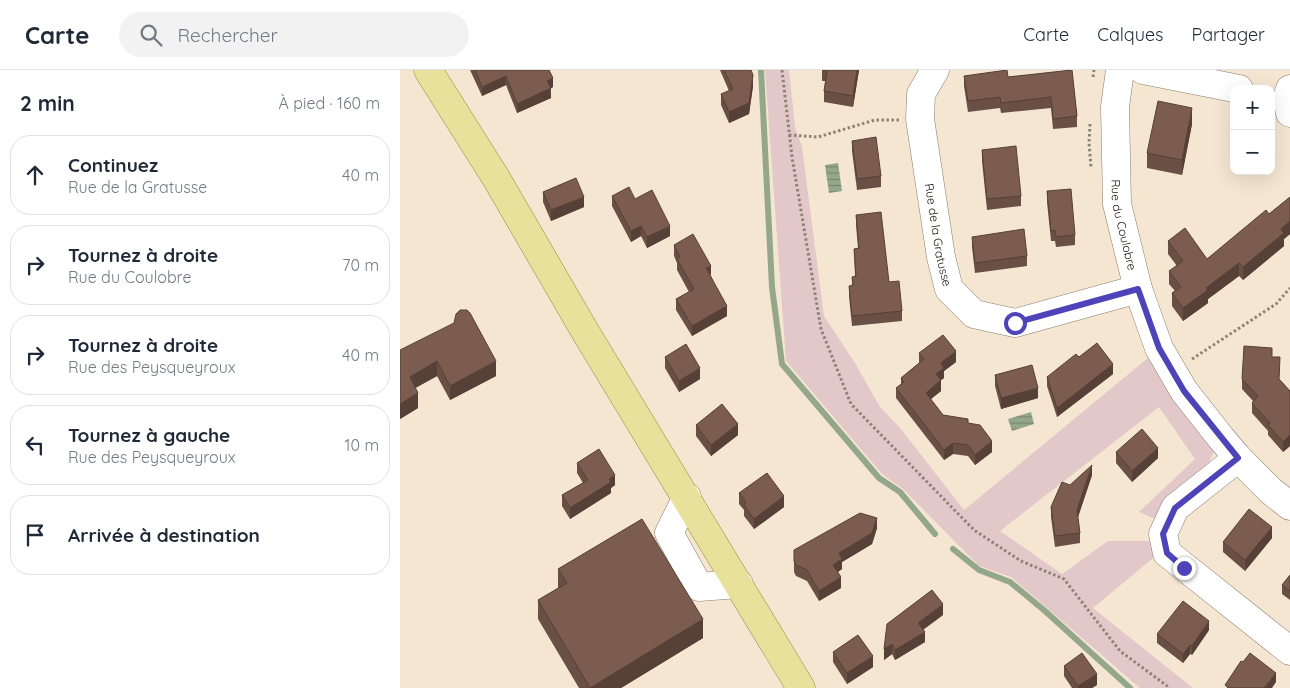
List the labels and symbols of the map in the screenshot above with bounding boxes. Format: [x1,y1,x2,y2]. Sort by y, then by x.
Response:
street label: Rue du Coulobre [1109,179,1141,272]
street label: Rue de la Gratusse [922,182,956,288]
route start [1004,312,1027,335]
route end [1173,557,1196,580]

